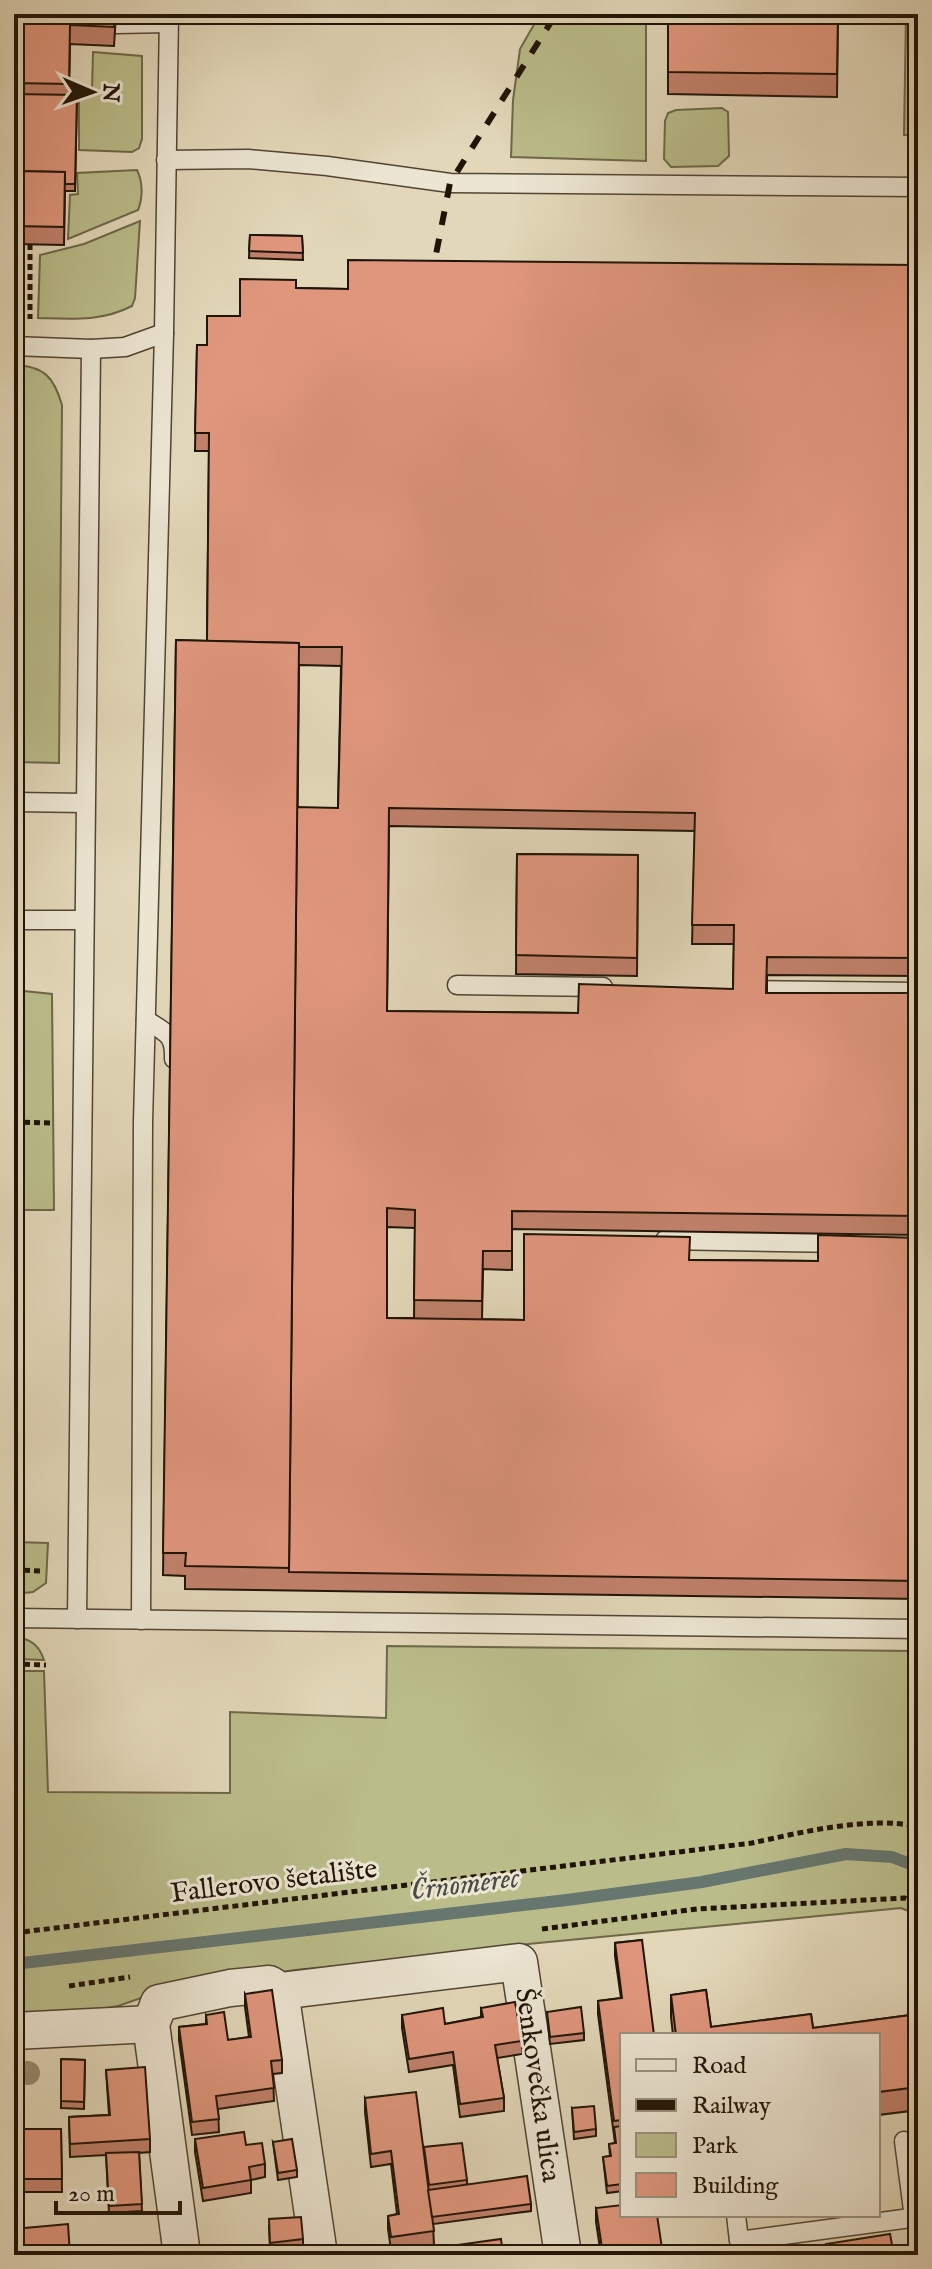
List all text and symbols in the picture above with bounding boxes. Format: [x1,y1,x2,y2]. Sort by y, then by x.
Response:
north arrow [52,52,132,132]
text: N [96,82,124,103]
street label: Fallerovo šetalište [169,1852,379,1912]
water label: Črnomerec [408,1857,522,1911]
street label: Šenkovečka ulica [506,1986,568,2185]
legend [620,2033,880,2217]
text: Road [692,2051,746,2082]
text: Railway [692,2091,771,2122]
text: Park [692,2131,738,2162]
scale bar [56,2165,180,2215]
text: Building [692,2171,779,2202]
text: 20 m [68,2179,115,2210]

